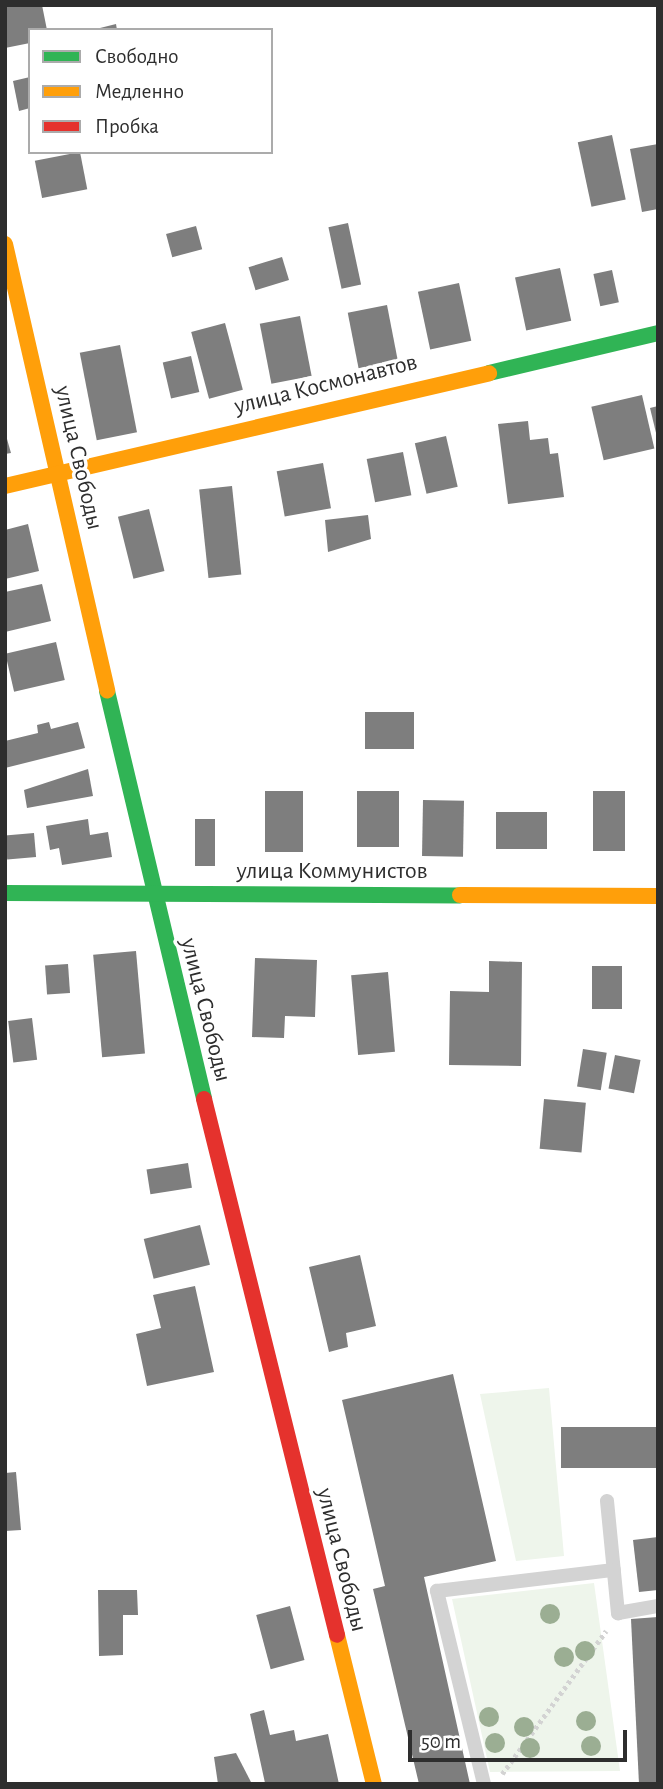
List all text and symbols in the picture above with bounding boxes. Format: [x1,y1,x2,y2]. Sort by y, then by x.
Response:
legend [28,28,273,154]
text: Свободно [95,46,179,67]
text: Медленно [95,81,184,102]
text: Пробка [95,116,159,137]
street label: улица Космонавтов [232,348,420,422]
street label: улица Свободы [47,383,109,533]
street label: улица Коммунистов [236,858,428,886]
street label: улица Свободы [173,935,237,1085]
street label: улица Свободы [309,1485,373,1635]
scale bar [411,1716,630,1760]
text: 50 m [421,1731,461,1752]

